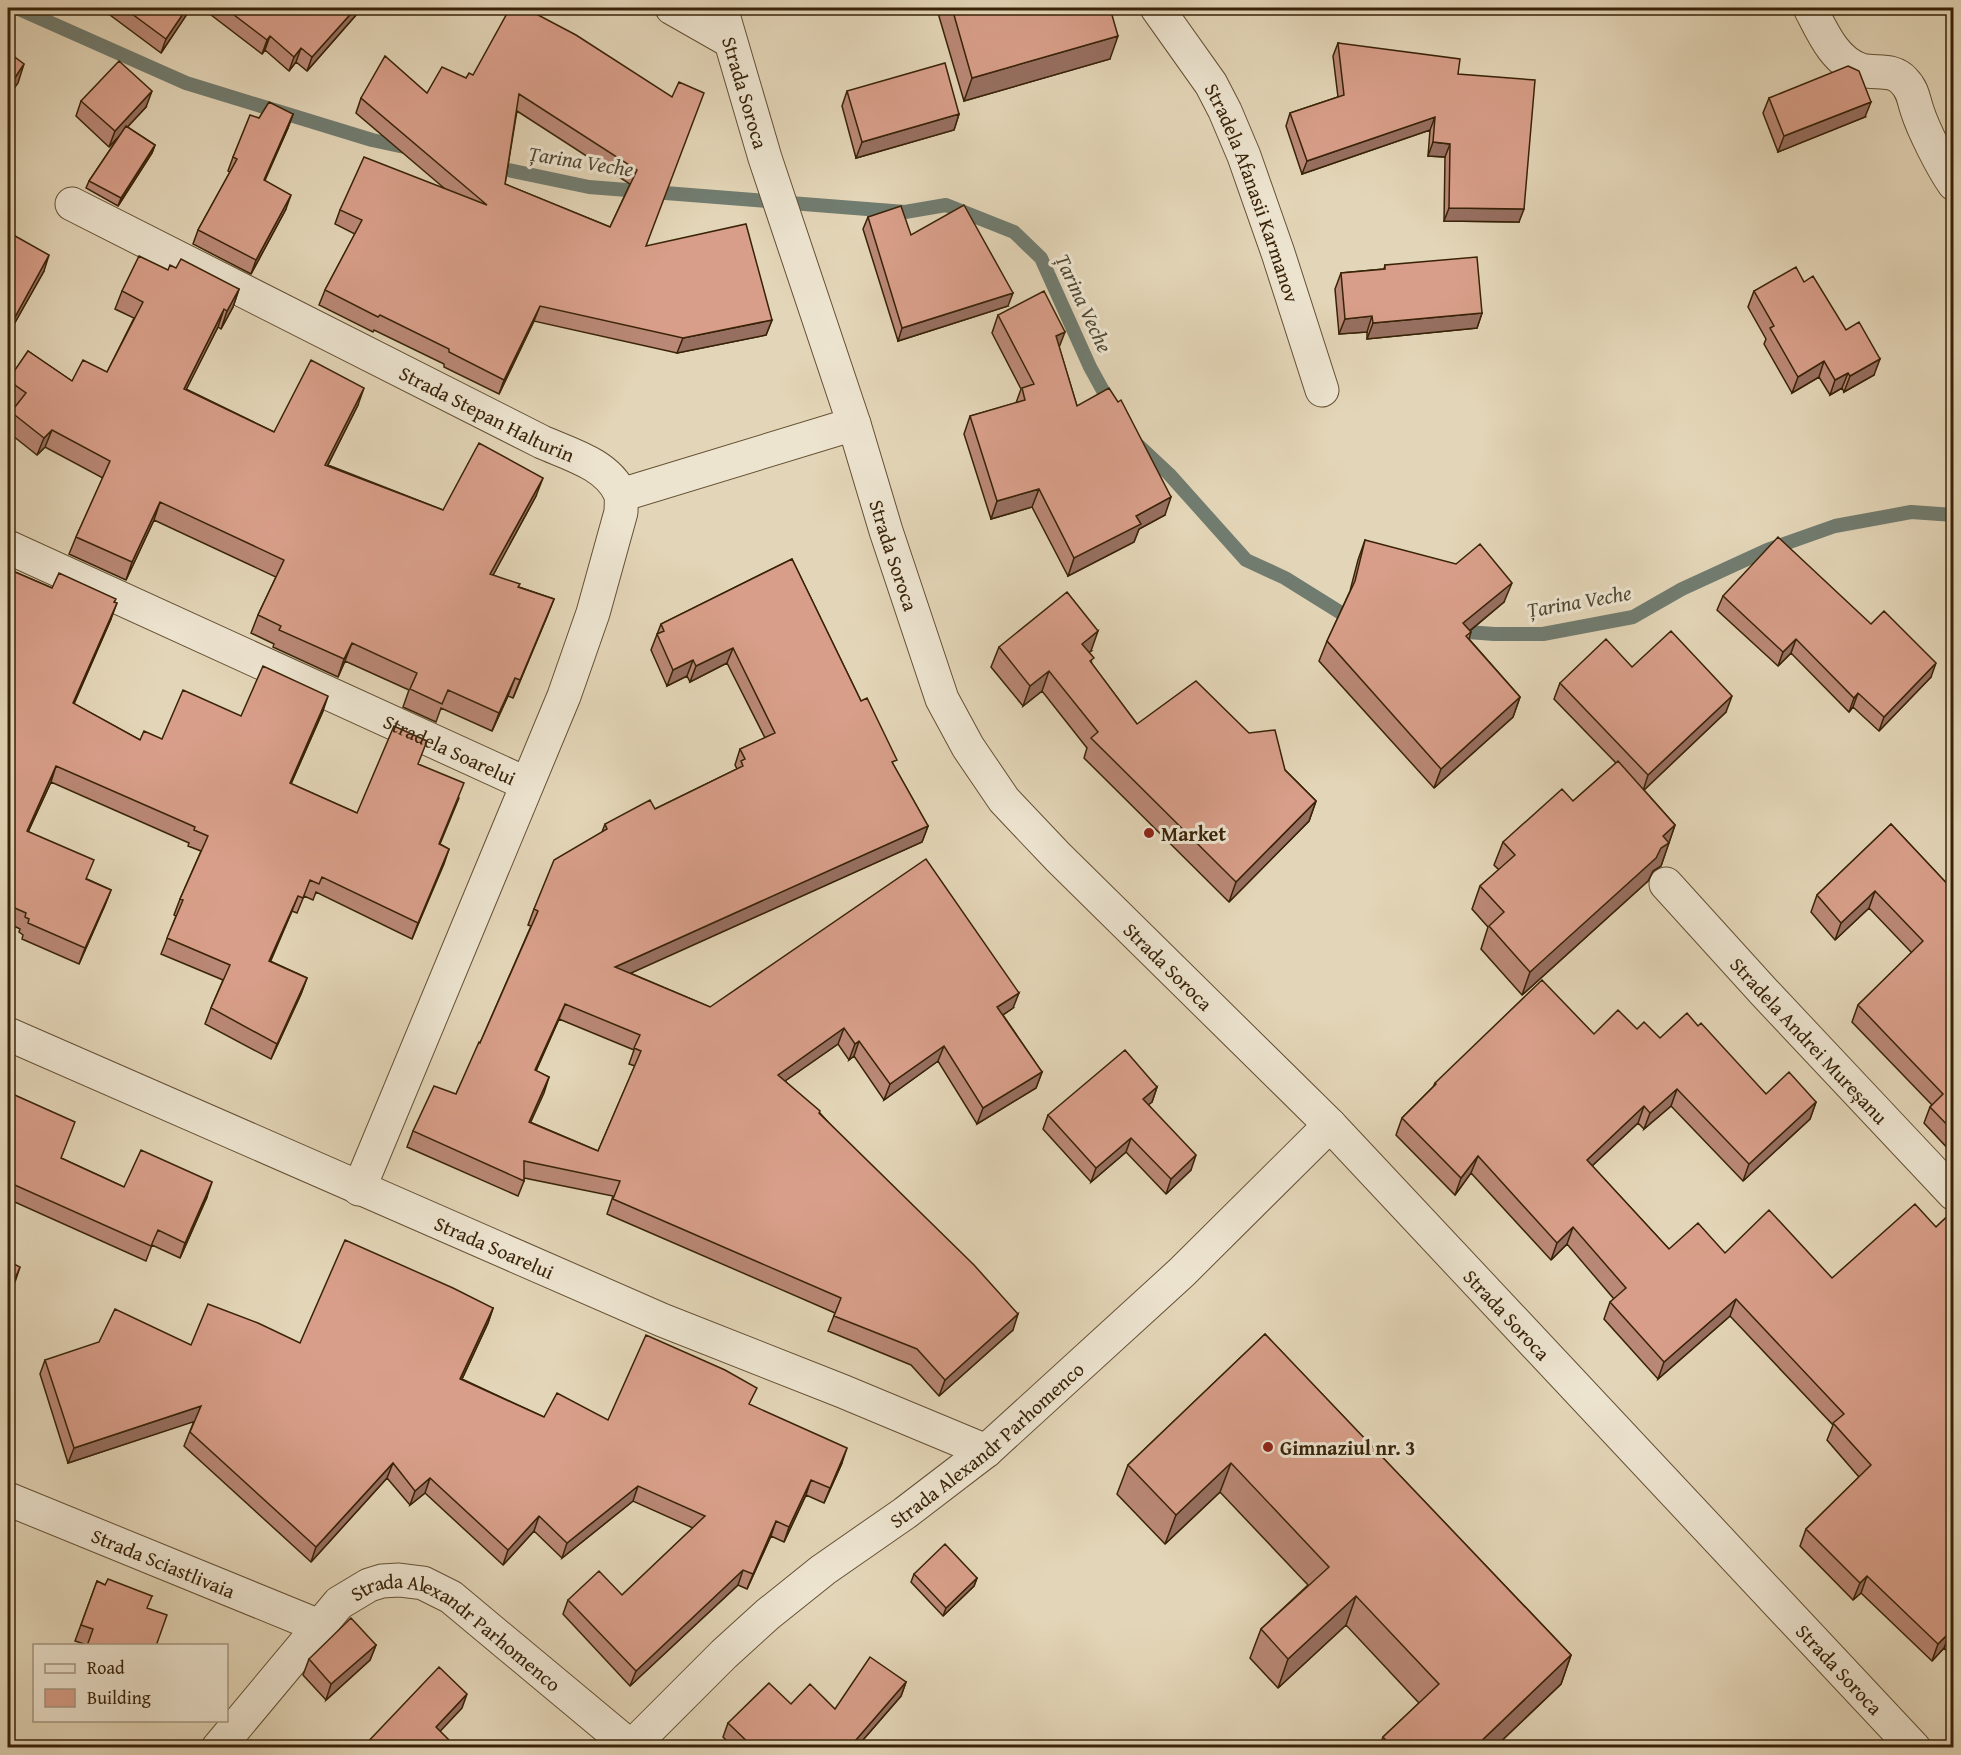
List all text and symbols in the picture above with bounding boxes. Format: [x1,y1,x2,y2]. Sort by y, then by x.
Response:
street label: Strada Soroca [716,33,776,152]
street label: Stradela Afanasii Karmanov [1198,78,1307,306]
water label: Țarina Veche [526,137,636,185]
water label: Țarina Veche [1048,249,1120,357]
street label: Strada Stepan Halturin [394,358,579,468]
street label: Strada Soroca [863,496,926,615]
water label: Țarina Veche [1524,577,1634,625]
street label: Stradela Soarelui [379,706,521,792]
place label: Market [1161,819,1226,848]
marker: Market [1142,826,1156,840]
street label: Strada Soroca [1117,915,1220,1017]
street label: Stradela Andrei Mureșanu [1724,950,1895,1130]
street label: Strada Soarelui [430,1208,559,1286]
street label: Strada Soroca [1457,1262,1558,1367]
street label: Strada Alexandr Parhomenco [883,1354,1090,1534]
place label: Gimnaziul nr. 3 [1280,1433,1415,1462]
marker: Gimnaziul nr. 3 [1261,1440,1275,1454]
street label: Strada Sciastlivaia [87,1520,240,1605]
street label: Strada Alexandr Parhomenco [345,1565,568,1698]
street label: Strada Soroca [1790,1617,1890,1721]
legend [33,1644,228,1722]
text: Road [87,1654,125,1681]
text: Building [87,1684,151,1711]

